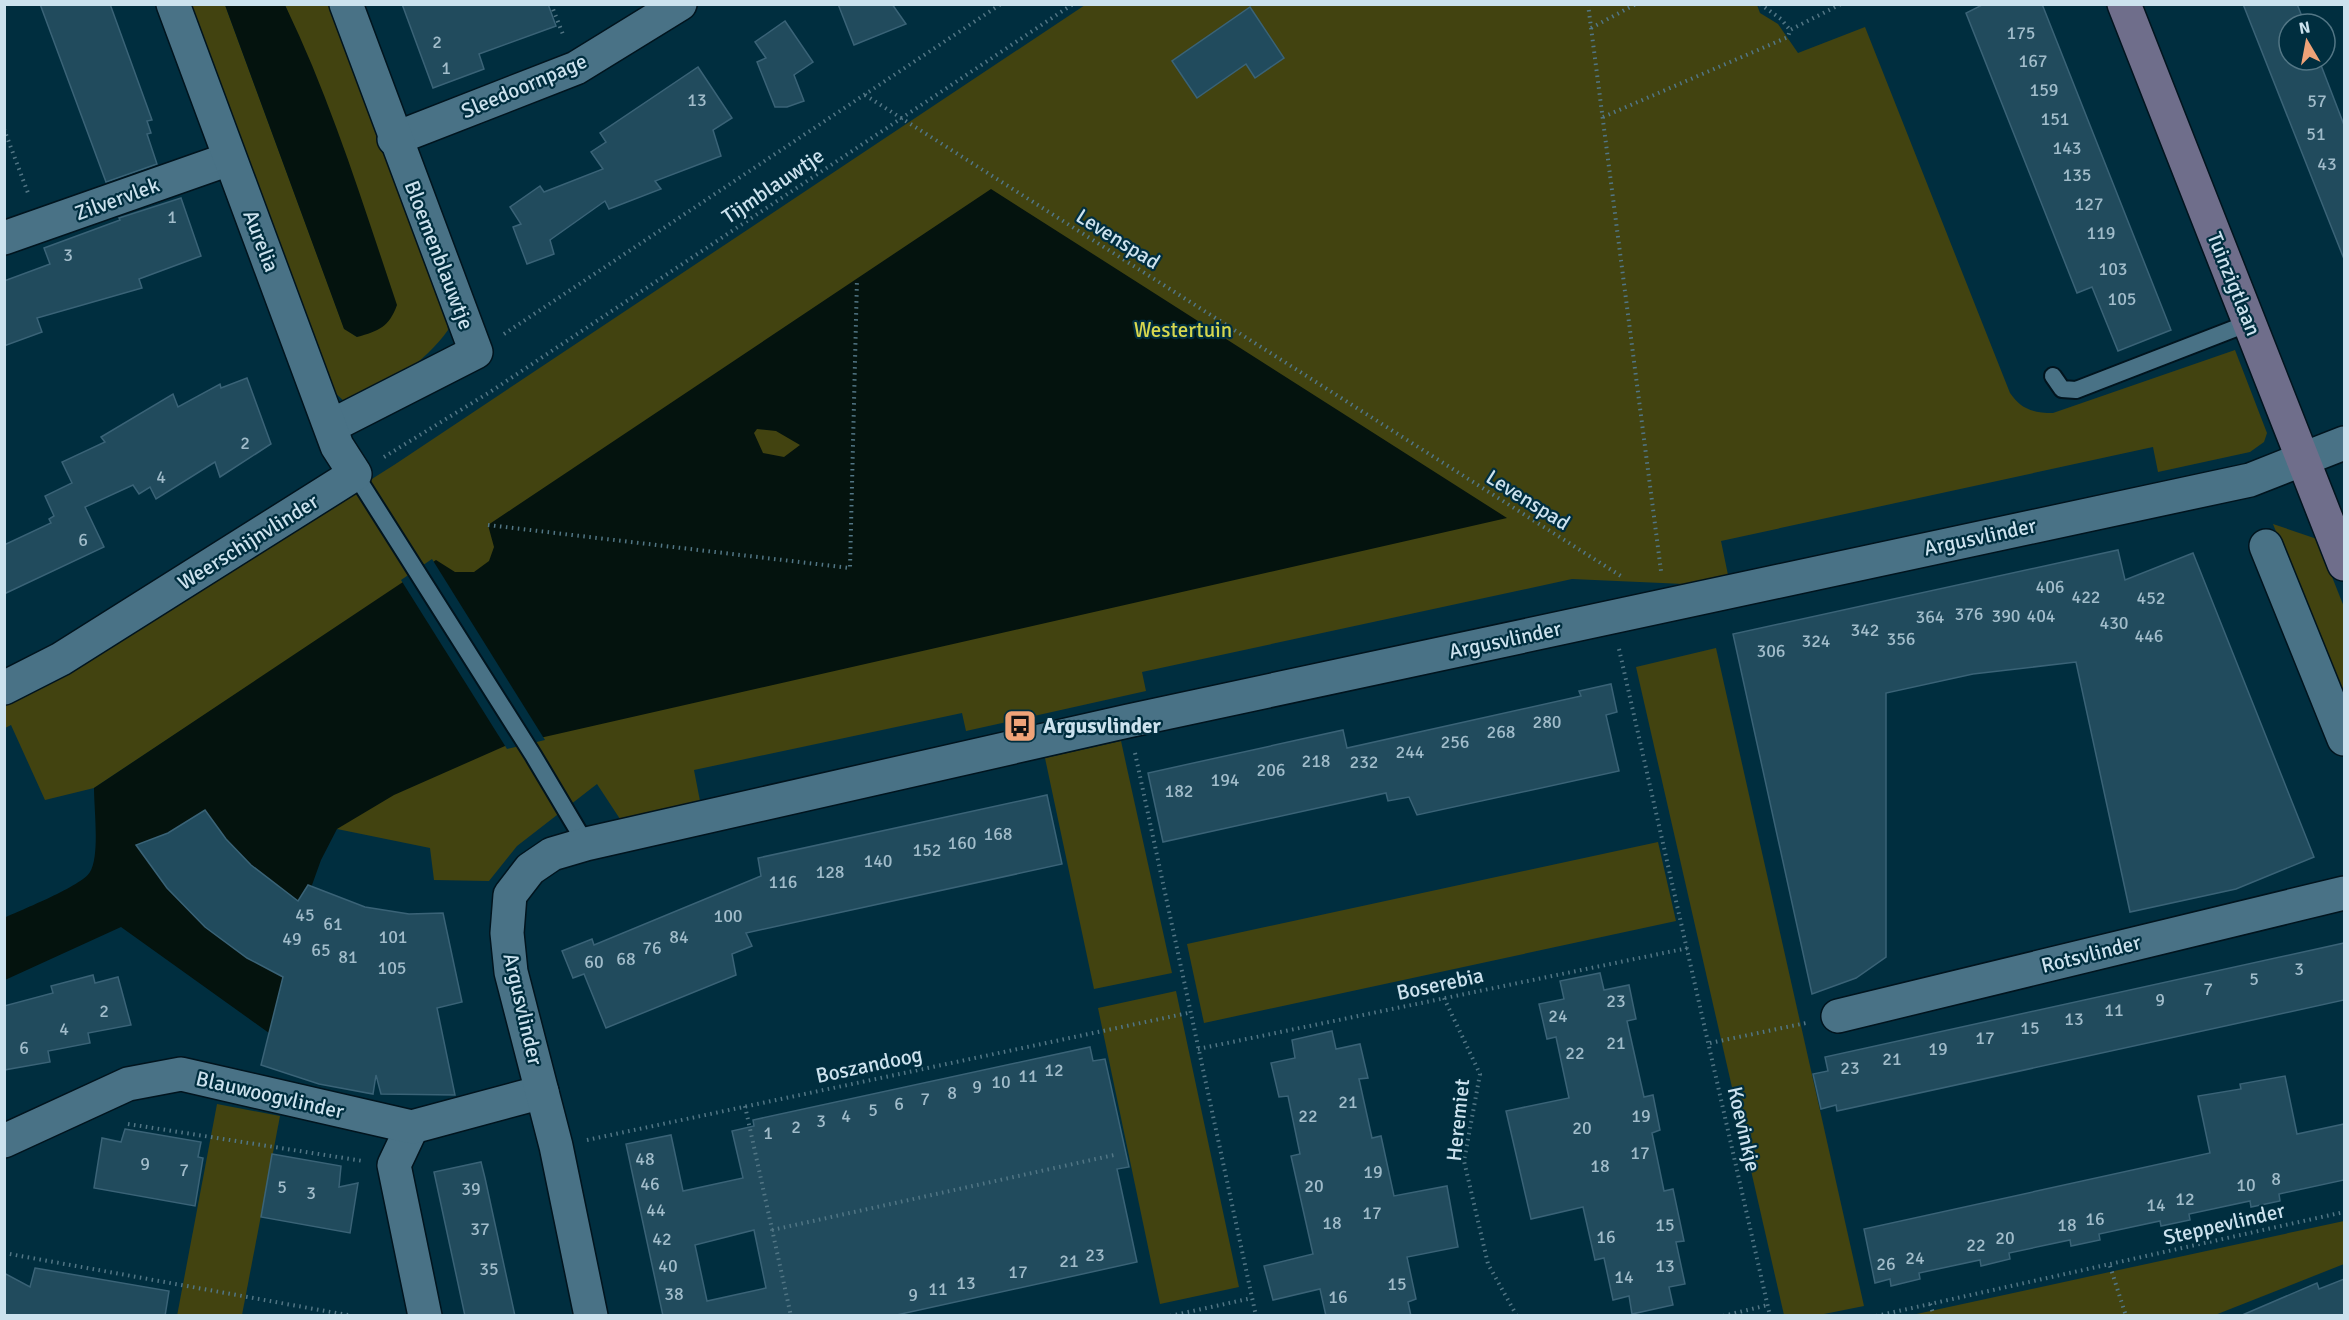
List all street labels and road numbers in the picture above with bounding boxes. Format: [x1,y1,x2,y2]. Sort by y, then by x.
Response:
street label: Sleedoornpage [457,48,591,124]
street label: Tijmblauwtje [717,142,829,230]
street label: Zilvervlek [71,172,163,226]
street label: Bloemenblauwtje [399,177,479,333]
street label: Levenspad [1071,203,1165,275]
street label: Aurelia [237,206,285,276]
street label: Tuinzigtlaan [2201,228,2267,340]
street label: Levenspad [1481,464,1575,536]
street label: Weerschijnvlinder [173,488,323,596]
street label: Argusvlinder [1921,512,2039,562]
street label: Argusvlinder [1446,615,1564,665]
street label: Rotsvlinder [2038,929,2144,979]
street label: Argusvlinder [497,950,549,1068]
street label: Boserebia [1394,962,1486,1006]
street label: Boszandoog [813,1041,925,1089]
street label: Blauwoogvlinder [194,1065,347,1125]
street label: Heremiet [1441,1077,1475,1163]
street label: Koevinkje [1722,1084,1766,1174]
street label: Steppevlinder [2161,1197,2288,1251]

